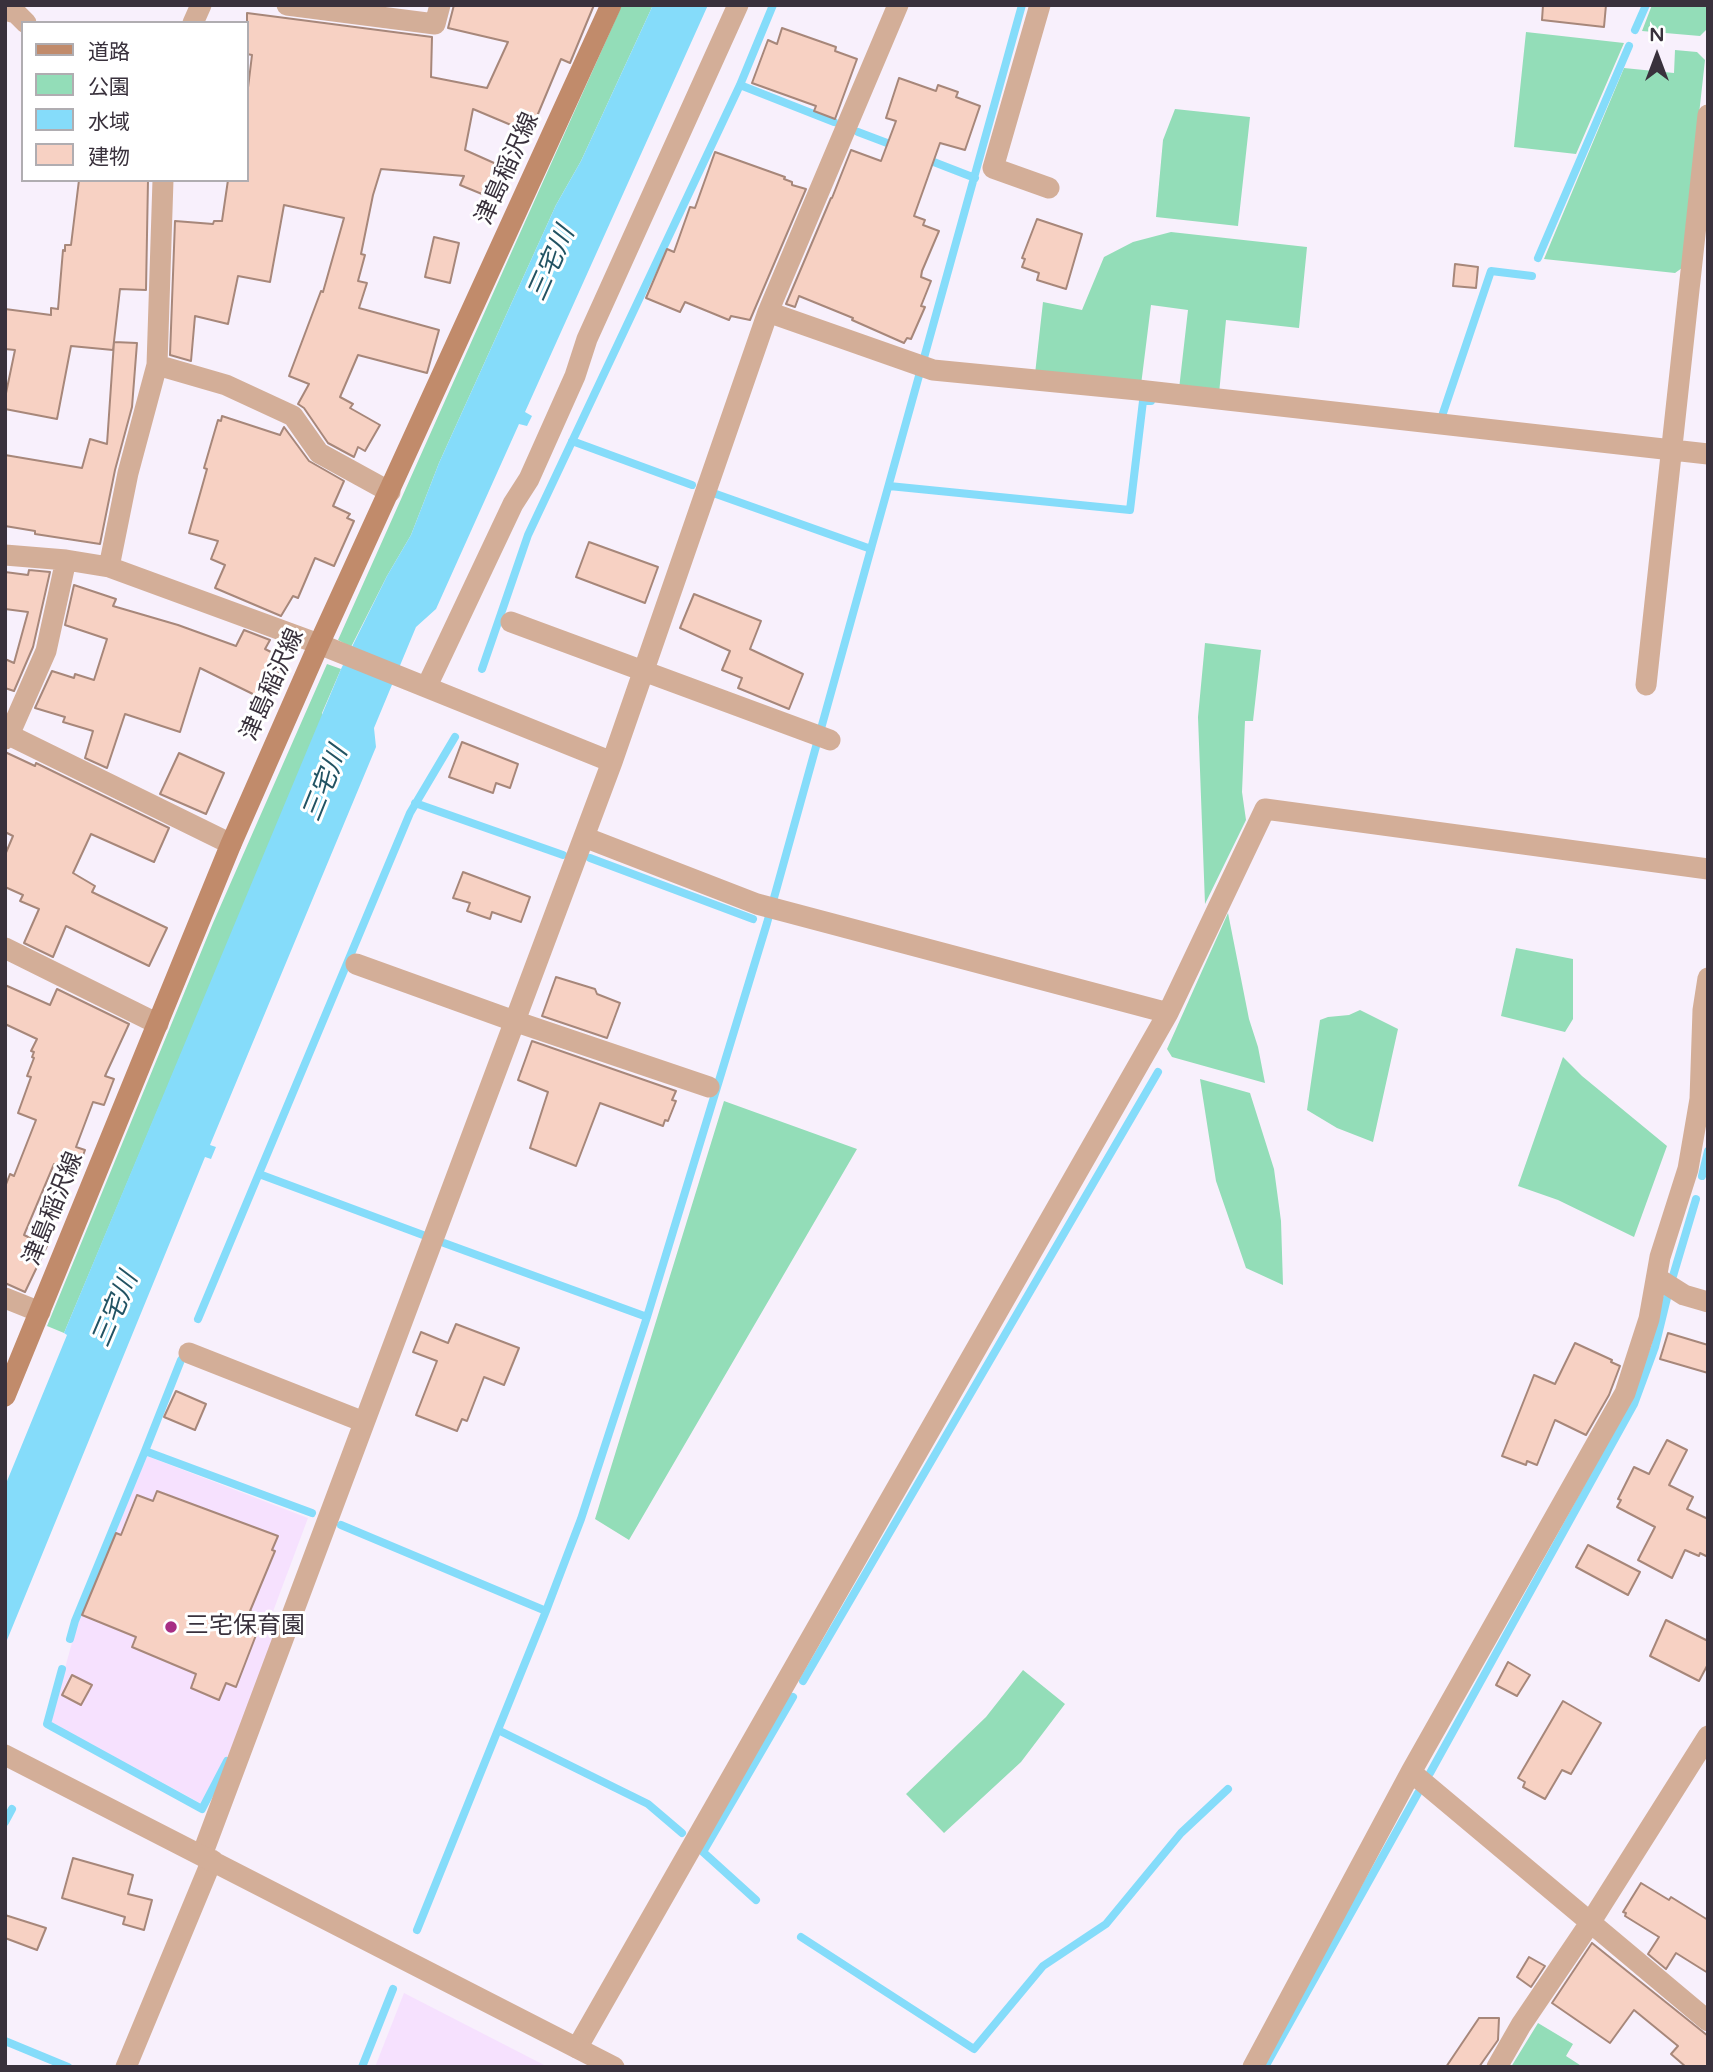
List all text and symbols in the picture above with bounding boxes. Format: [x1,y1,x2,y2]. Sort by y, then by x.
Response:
legend [21,21,248,182]
north arrow [1622,21,1692,91]
text: N [1649,24,1665,46]
text: 道路 [88,40,130,65]
text: 公園 [88,75,130,100]
street label: 津島稲沢線 [470,108,546,230]
text: 水域 [88,110,130,135]
text: 建物 [88,145,130,170]
water label: 三宅川 [522,222,582,306]
street label: 津島稲沢線 [235,624,311,746]
water label: 三宅川 [297,742,355,826]
street label: 津島稲沢線 [18,1148,90,1270]
water label: 三宅川 [86,1268,146,1352]
place label: 三宅保育園 [185,1613,305,1641]
marker: 三宅保育園 [163,1619,179,1635]

